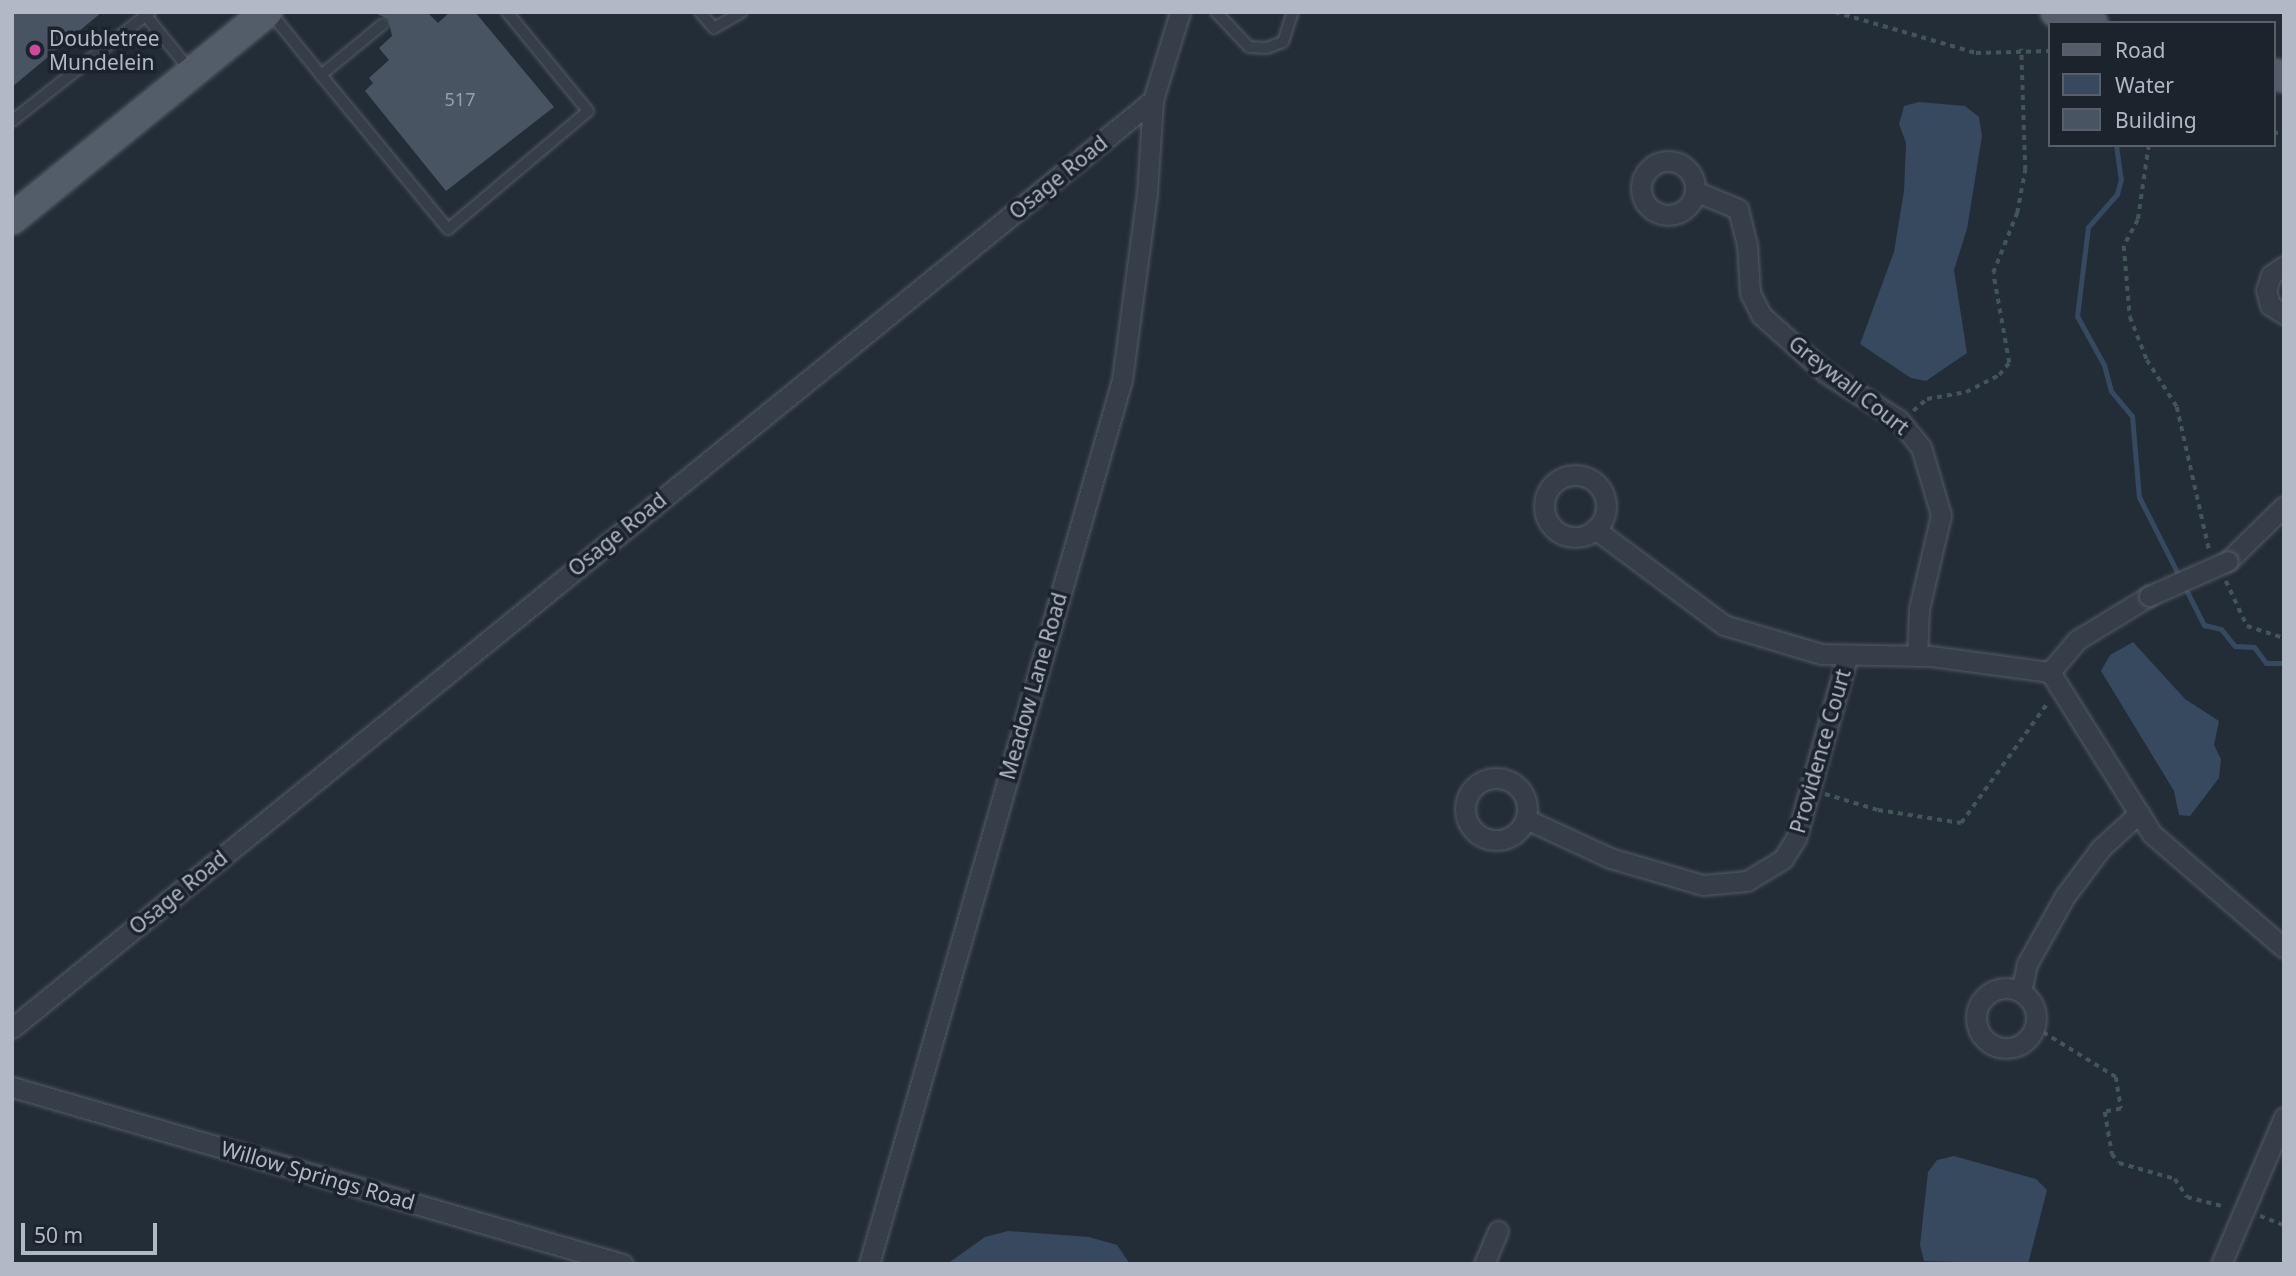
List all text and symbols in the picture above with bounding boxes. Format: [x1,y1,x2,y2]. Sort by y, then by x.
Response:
legend [2048,21,2275,147]
place label: Doubletree Mundelein [49,25,160,75]
text: Road [2115,36,2165,64]
marker: Doubletree Mundelein [27,42,43,58]
text: Water [2115,71,2174,99]
house number: 517 [445,88,475,110]
text: Building [2115,106,2197,134]
street label: Osage Road [1004,130,1112,224]
street label: Greywall Court [1784,330,1914,440]
street label: Osage Road [563,487,671,581]
street label: Meadow Lane Road [994,590,1072,782]
street label: Providence Court [1785,666,1855,836]
street label: Osage Road [124,845,232,939]
street label: Willow Springs Road [218,1135,418,1215]
scale bar [24,1210,161,1254]
text: 50 m [34,1221,83,1249]

